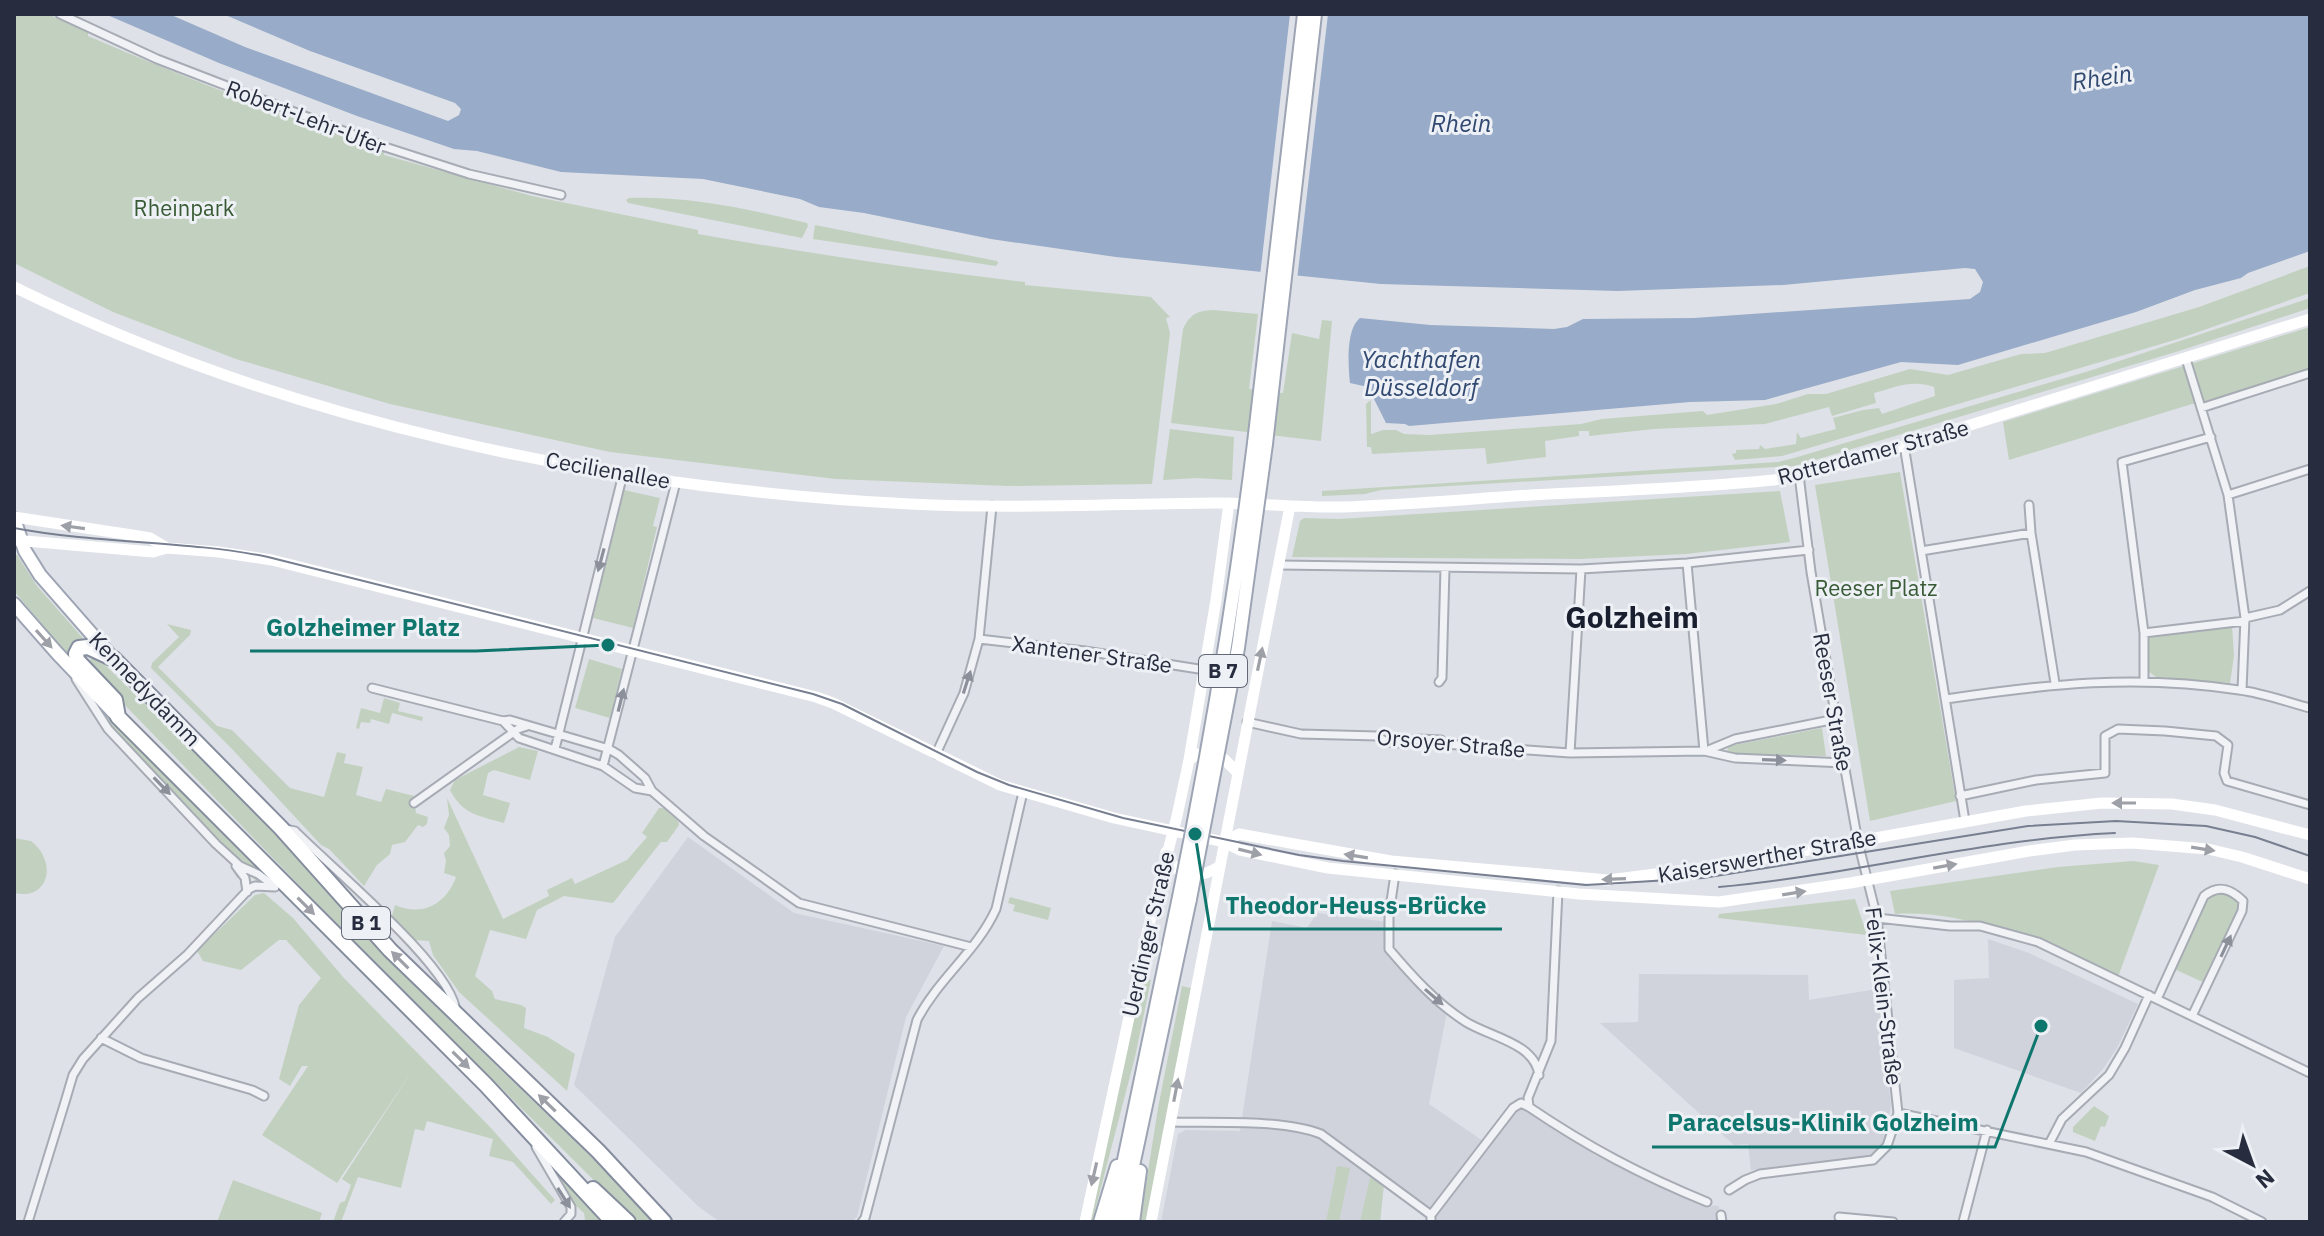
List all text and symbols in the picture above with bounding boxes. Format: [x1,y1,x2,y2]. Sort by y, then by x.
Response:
water label: Rhein [2069,56,2134,98]
street label: Robert-Lehr-Ufer [222,73,390,160]
water label: Rhein [1431,107,1491,139]
park label: Rheinpark [134,193,235,222]
water label: Yachthafen Düsseldorf [1361,343,1481,403]
street label: Rotterdamer Straße [1774,412,1972,491]
street label: Cecilienallee [543,444,673,495]
one-way arrow [60,520,85,533]
one-way arrow [595,548,607,573]
park label: Reeser Platz [1815,573,1937,602]
district label: Golzheim [1565,597,1699,636]
callout: Golzheimer Platz [250,603,476,651]
text: Golzheimer Platz [266,611,460,643]
street label: Kennedydamm [83,625,208,752]
street label: Xantener Straße [1010,628,1174,679]
one-way arrow [35,629,52,649]
street label: Reeser Straße [1807,630,1860,774]
one-way arrow [1254,647,1267,672]
road number: B 7 [1199,655,1247,687]
one-way arrow [961,670,973,694]
one-way arrow [615,688,627,713]
street label: Orsoyer Straße [1375,722,1527,763]
one-way arrow [1762,753,1787,766]
one-way arrow [152,776,170,795]
one-way arrow [2111,797,2136,809]
street label: Kaiserswerther Straße [1655,822,1878,889]
one-way arrow [2190,843,2215,856]
one-way arrow [1238,846,1263,858]
street label: Uerdinger Straße [1114,848,1181,1019]
one-way arrow [1343,849,1368,861]
one-way arrow [1932,859,1957,871]
one-way arrow [1601,873,1626,886]
callout: Theodor-Heuss-Brücke [1210,881,1502,929]
one-way arrow [1781,886,1806,898]
text: Theodor-Heuss-Brücke [1226,889,1486,921]
one-way arrow [297,896,315,915]
street label: Felix-Klein-Straße [1859,905,1910,1087]
road number: B 1 [342,907,390,939]
one-way arrow [2219,934,2233,957]
one-way arrow [392,951,410,970]
one-way arrow [1425,987,1444,1005]
one-way arrow [451,1050,470,1069]
one-way arrow [1170,1078,1182,1103]
one-way arrow [538,1094,557,1113]
callout: Paracelsus-Klinik Golzheim [1652,1099,1995,1147]
text: Paracelsus-Klinik Golzheim [1667,1106,1979,1138]
north arrow [2212,1124,2292,1204]
one-way arrow [1087,1162,1100,1187]
text: N [2250,1163,2281,1196]
one-way arrow [557,1187,572,1208]

